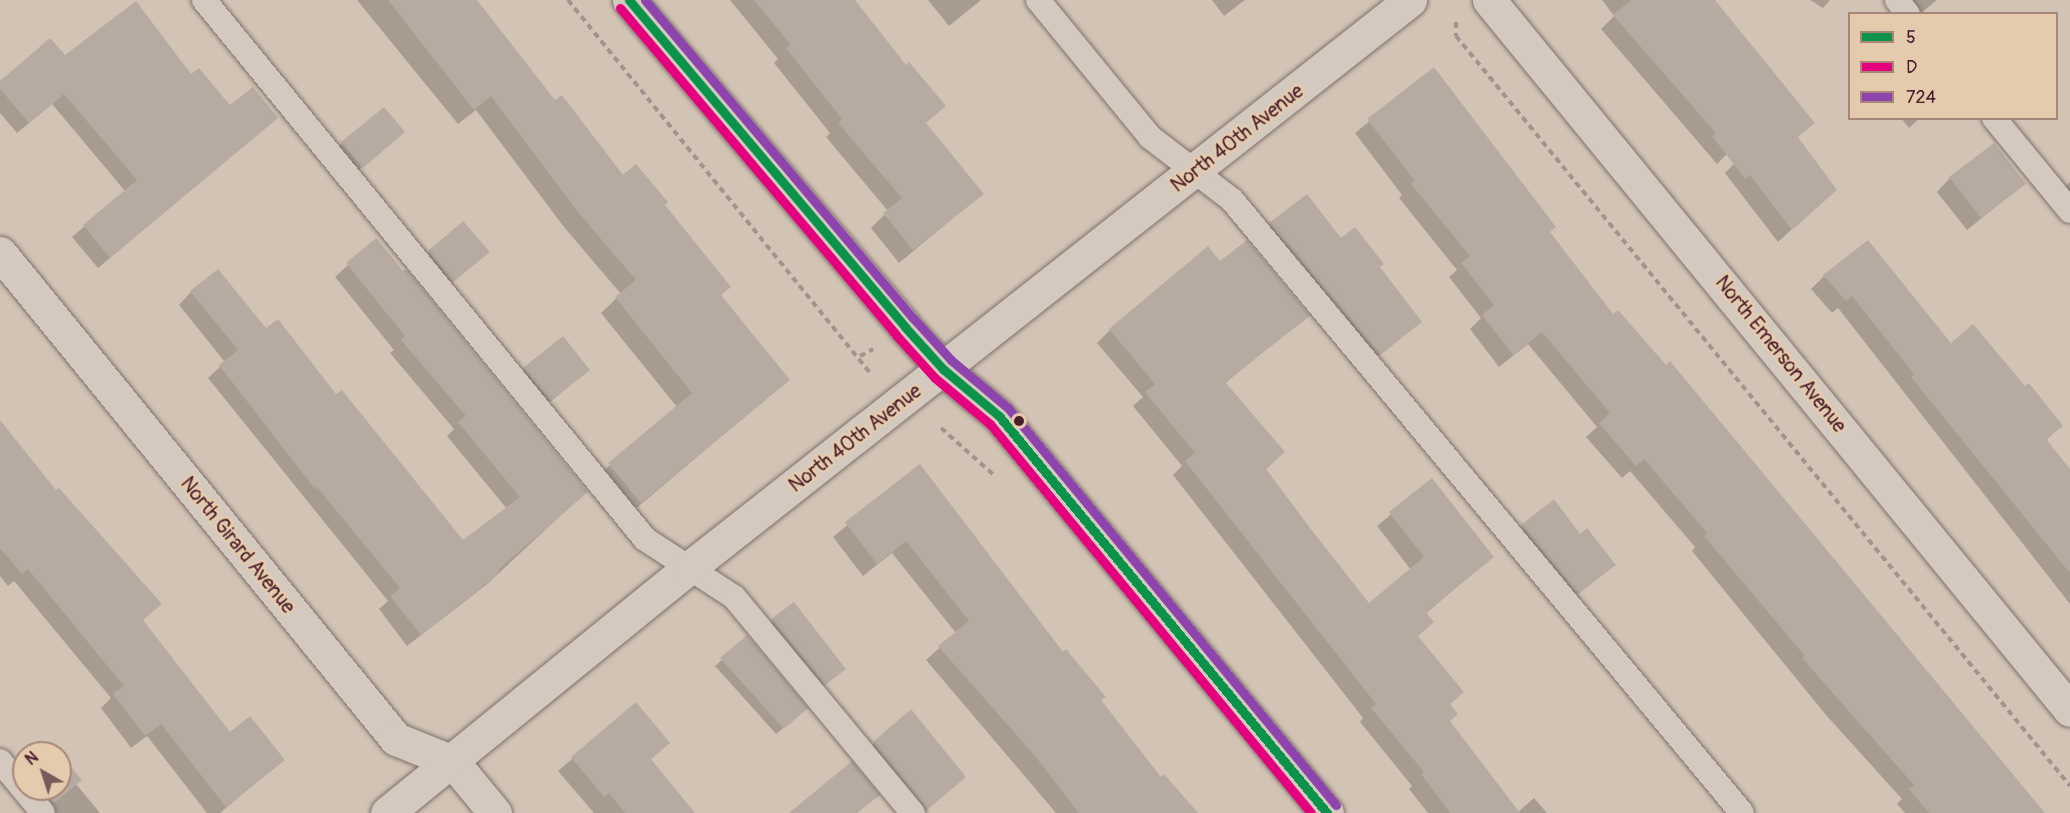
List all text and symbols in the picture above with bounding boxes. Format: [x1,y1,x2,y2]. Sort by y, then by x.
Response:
legend [1848,12,2058,120]
text: 5 [1906,26,1916,49]
text: D [1906,56,1917,79]
street label: North 40th Avenue [1166,79,1308,197]
text: 724 [1906,86,1936,109]
street label: North Emerson Avenue [1710,271,1852,437]
street label: North 40th Avenue [784,379,926,497]
unlabelled marker [1013,415,1025,427]
street label: North Girard Avenue [176,472,300,618]
north arrow [12,741,72,801]
text: N [21,747,42,770]

